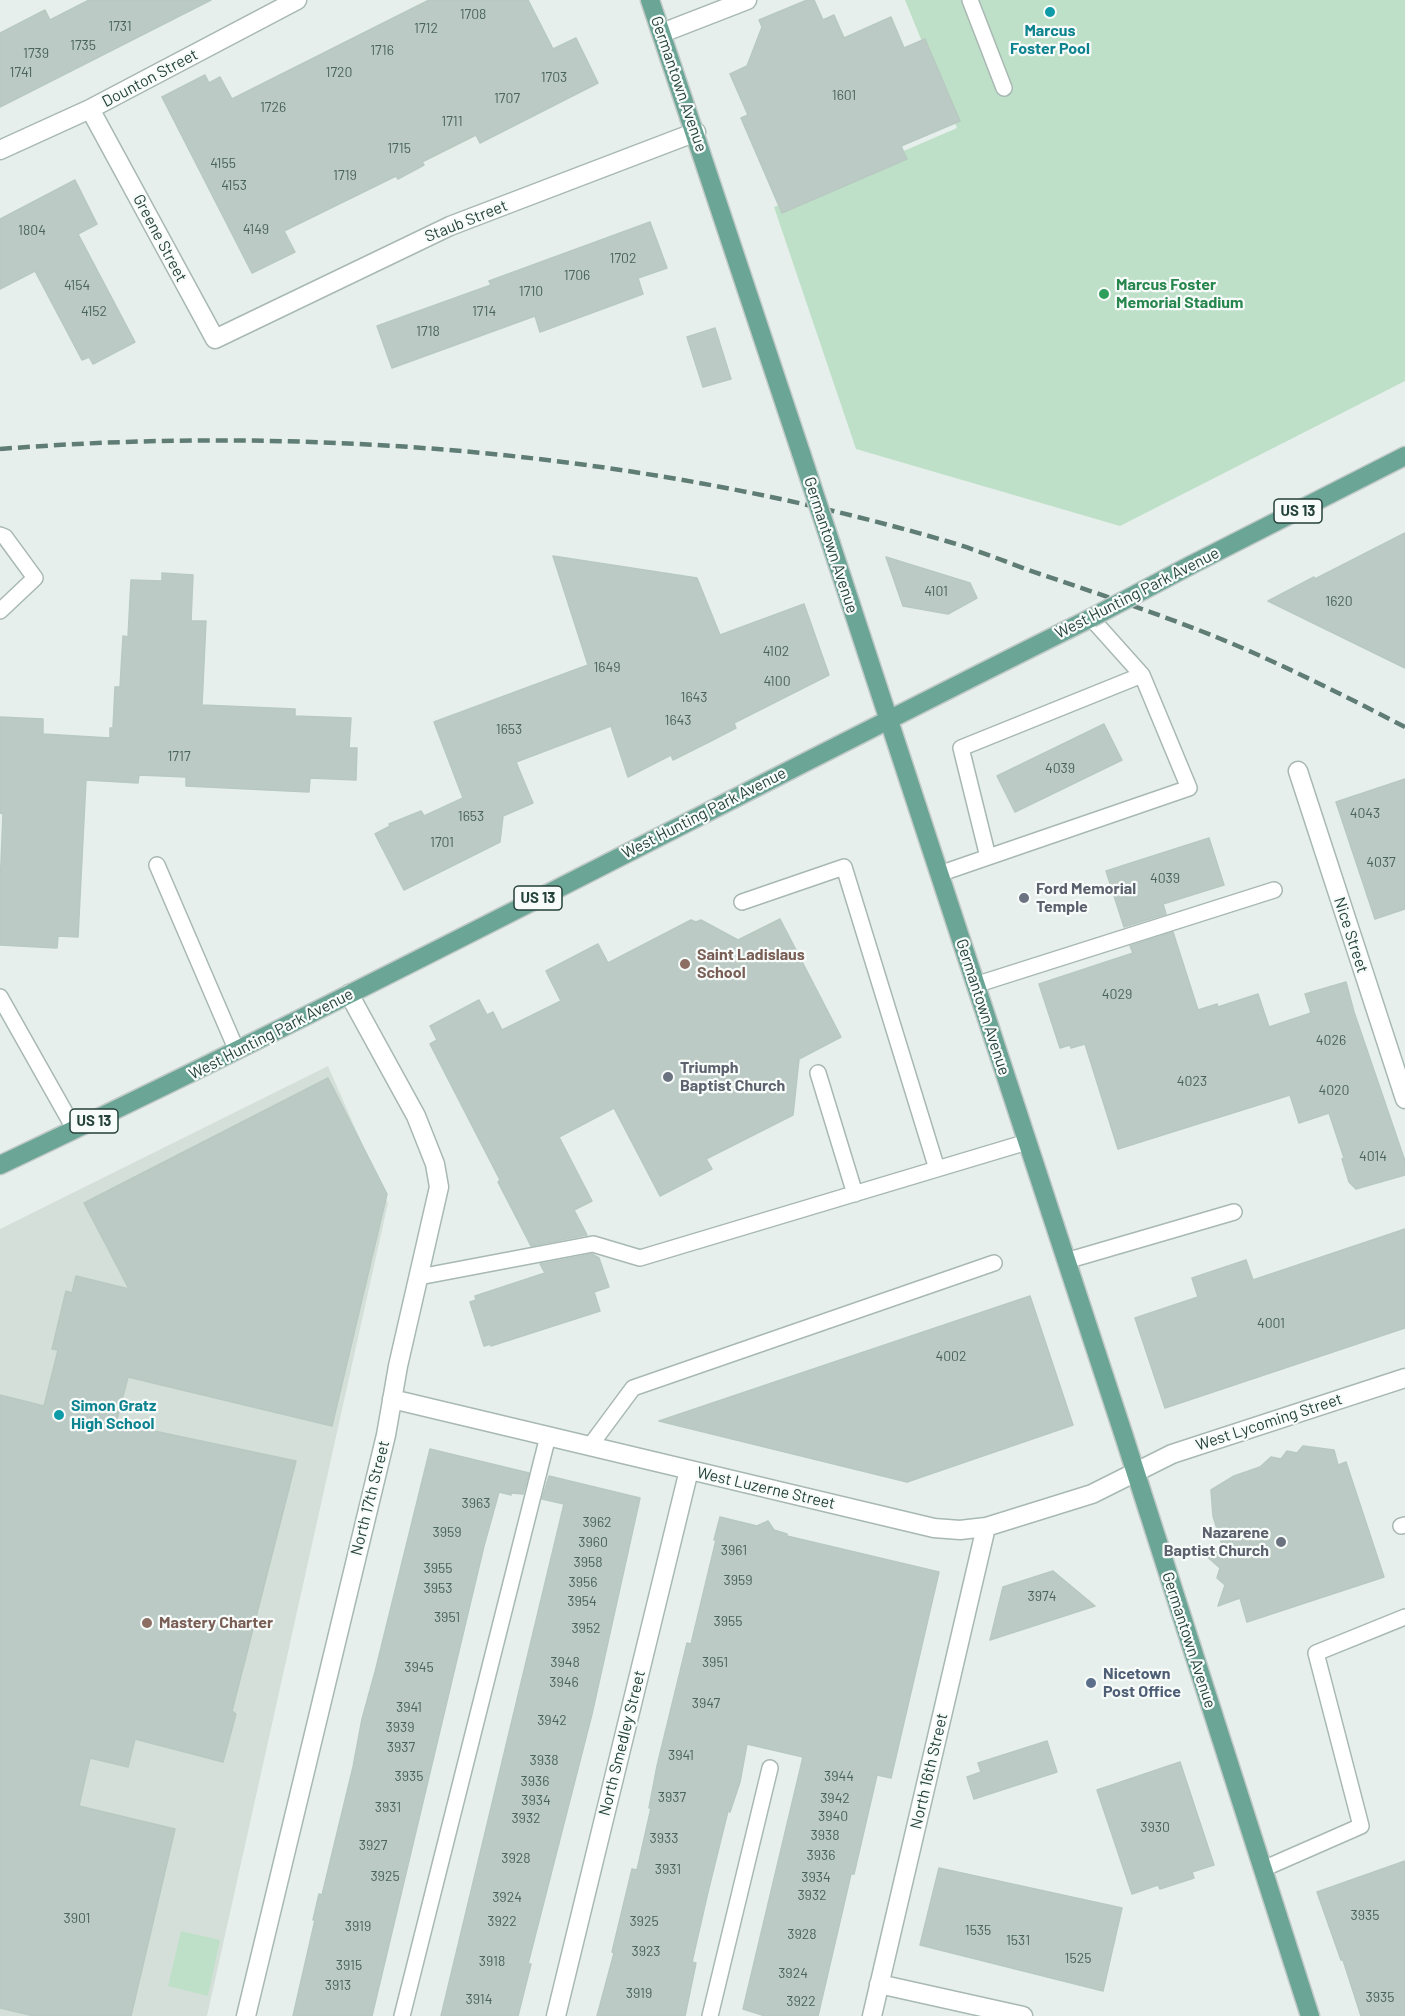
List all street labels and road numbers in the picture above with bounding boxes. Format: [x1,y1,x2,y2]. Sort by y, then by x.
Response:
street label: Germantown Avenue [647,14,711,154]
street label: Dounton Street [99,45,201,111]
street label: Greene Street [129,191,191,285]
street label: Staub Street [422,196,510,246]
street label: Germantown Avenue [800,474,862,616]
road number: US 13 [1274,499,1322,523]
street label: West Hunting Park Avenue [1052,543,1222,643]
street label: West Hunting Park Avenue [619,763,789,863]
road number: US 13 [514,886,562,910]
street label: Nice Street [1330,895,1372,975]
street label: Germantown Avenue [952,936,1014,1078]
street label: West Hunting Park Avenue [186,984,356,1084]
road number: US 13 [70,1109,118,1133]
street label: West Lycoming Street [1193,1389,1345,1455]
street label: North 17th Street [346,1439,394,1557]
street label: West Luzerne Street [695,1463,837,1513]
street label: Germantown Avenue [1158,1569,1220,1711]
street label: North Smedley Street [595,1668,649,1818]
street label: North 16th Street [906,1711,952,1831]

